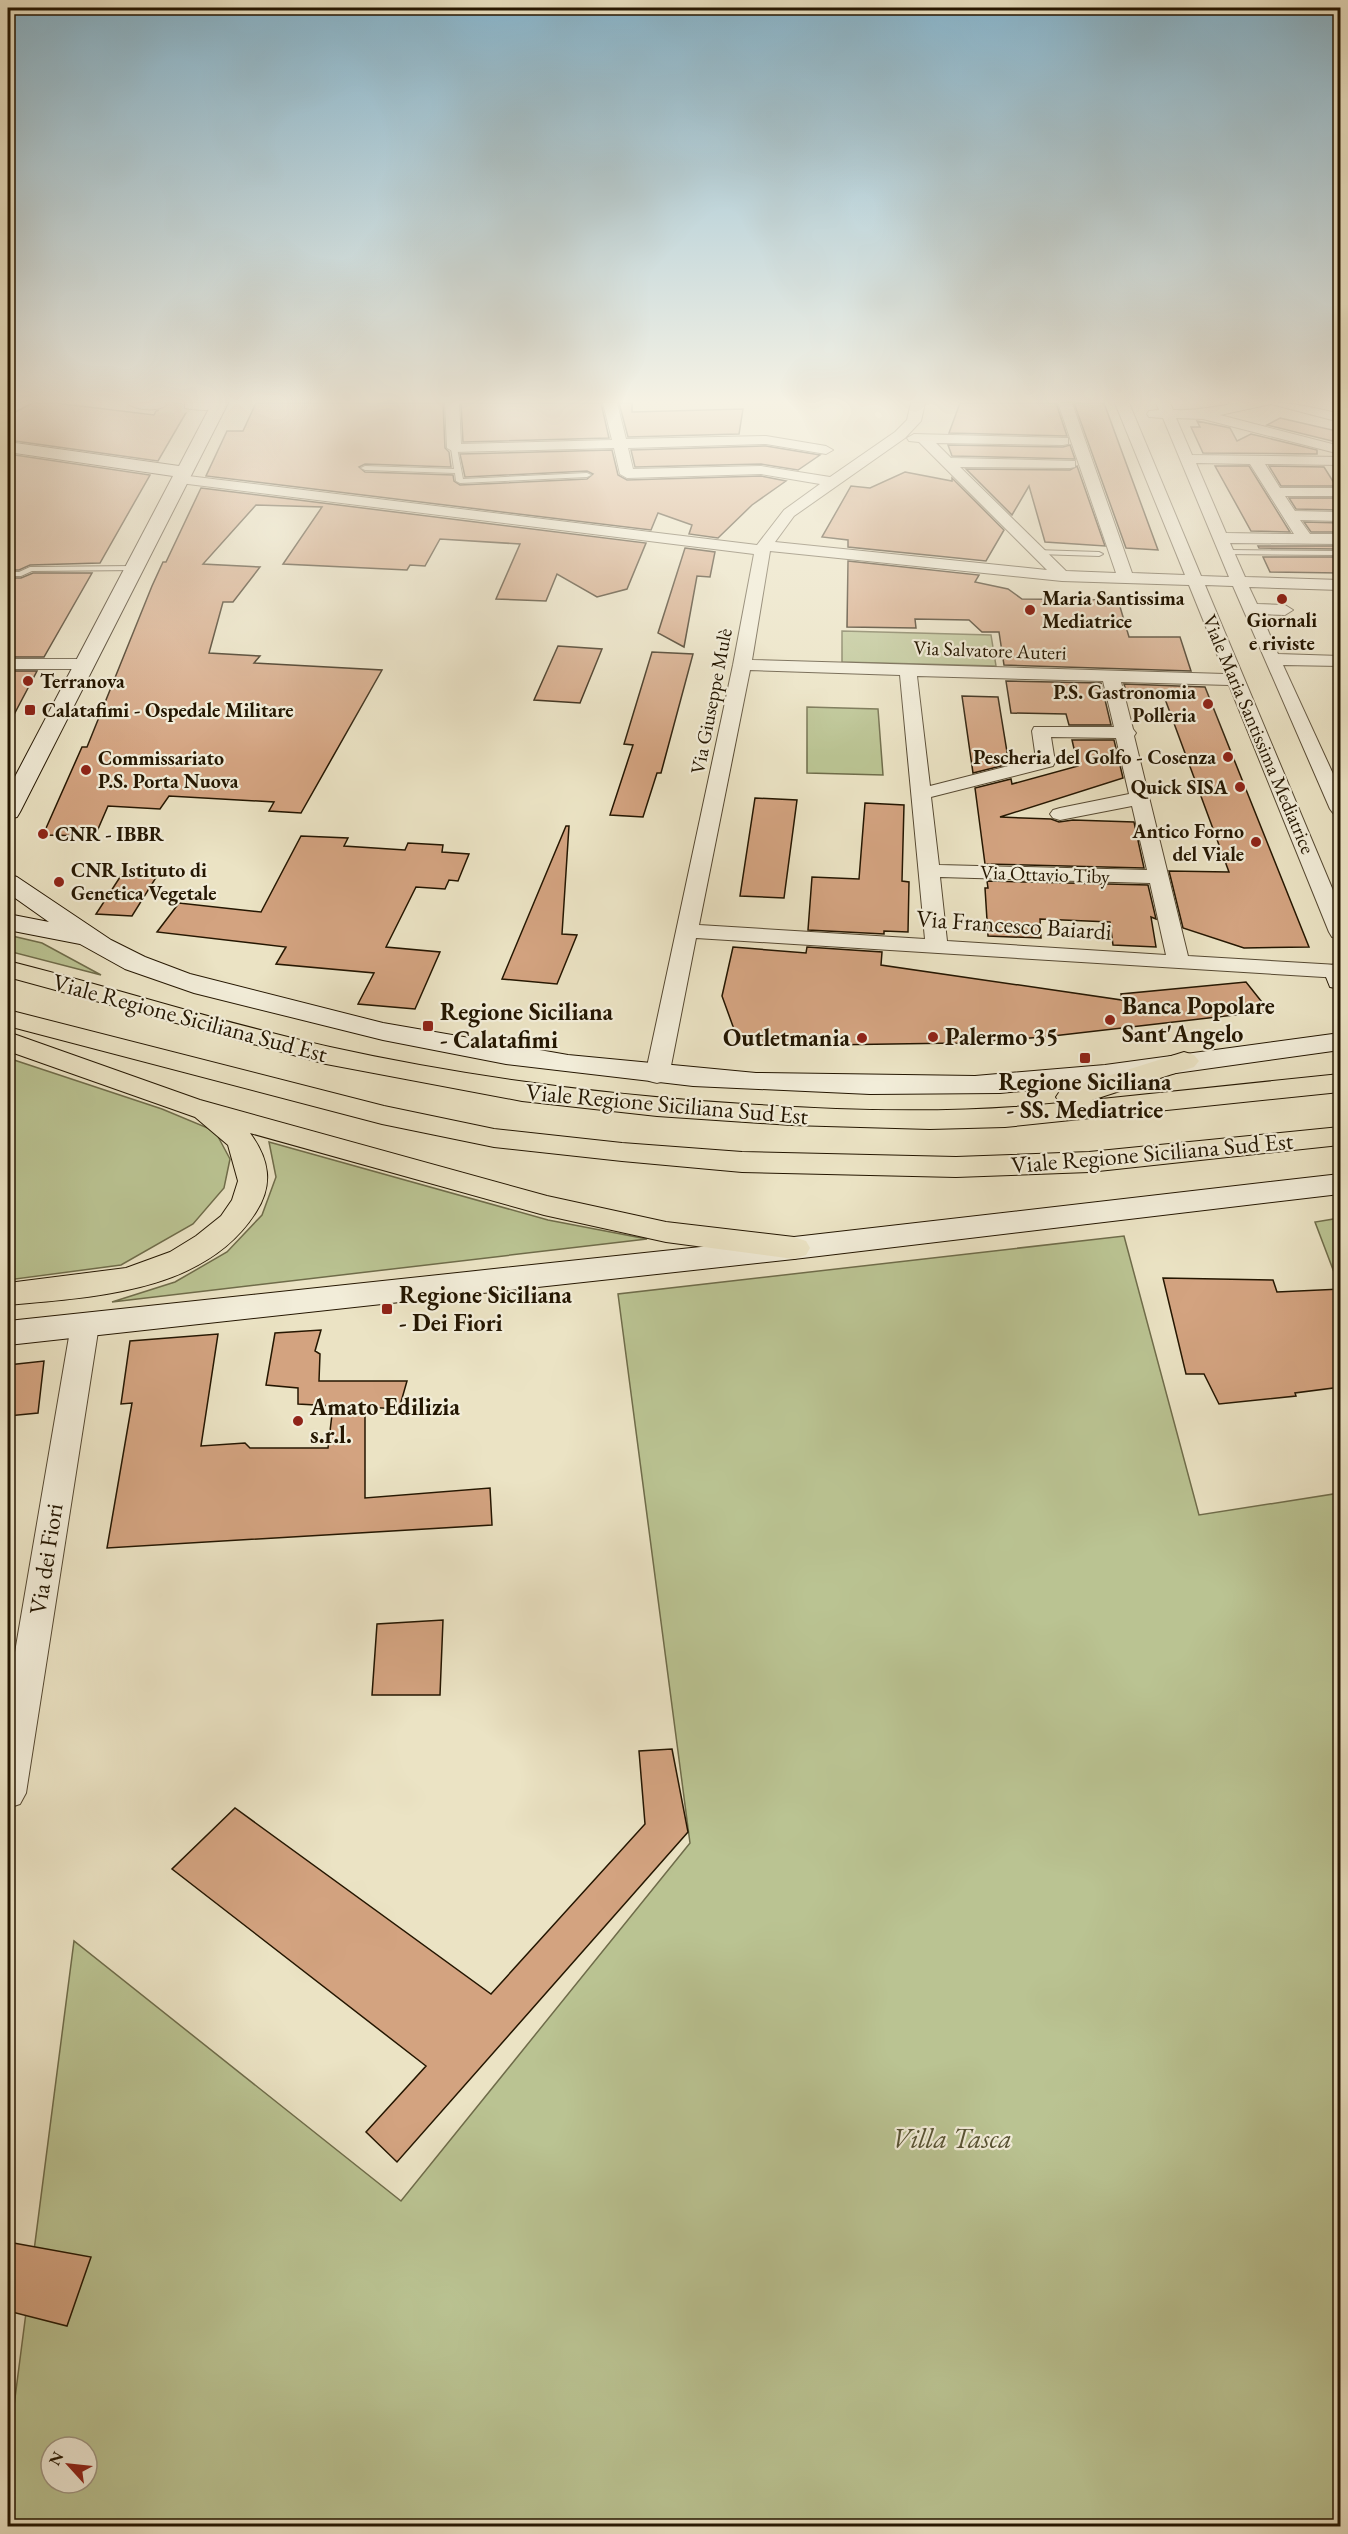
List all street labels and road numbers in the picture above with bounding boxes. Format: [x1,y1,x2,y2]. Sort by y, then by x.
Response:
street label: Viale Maria Santissima Mediatrice [1197,610,1321,858]
street label: Via Giuseppe Mulè [684,626,738,776]
street label: Via Salvatore Auteri [913,634,1067,666]
street label: Via Ottavio Tiby [980,859,1111,889]
street label: Via Francesco Baiardi [915,902,1113,947]
street label: Viale Regione Siciliana Sud Est [49,966,331,1069]
street label: Viale Regione Siciliana Sud Est [525,1076,810,1131]
street label: Viale Regione Siciliana Sud Est [1010,1125,1295,1180]
street label: Via dei Fiori [21,1501,70,1617]

